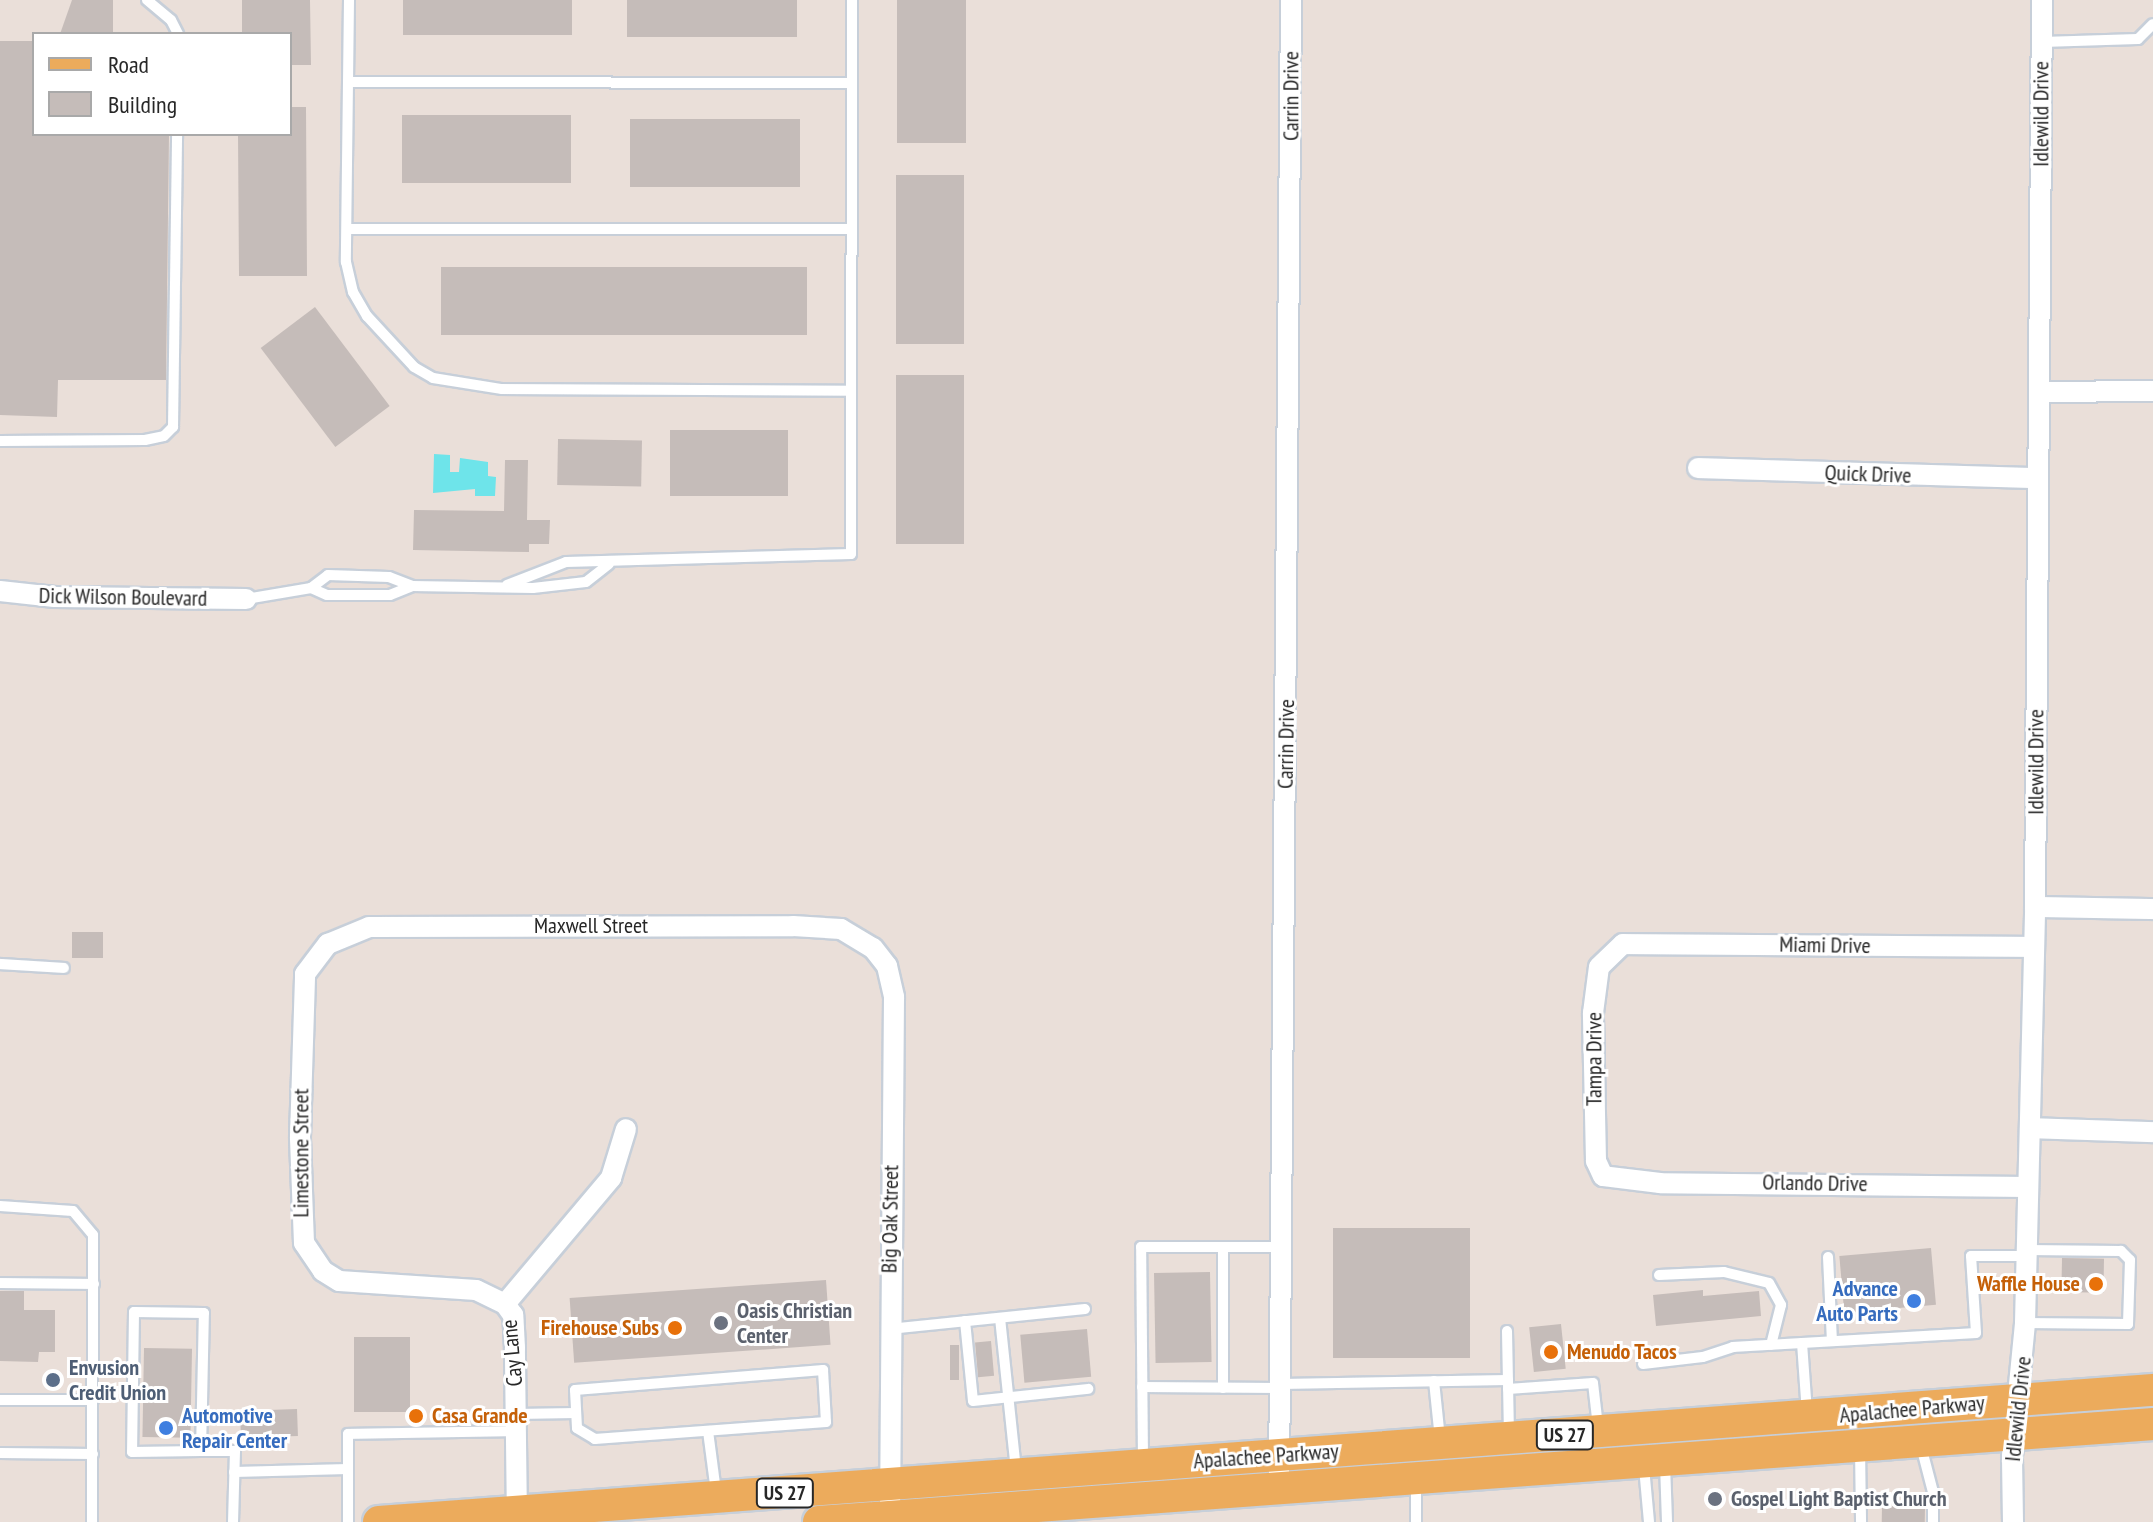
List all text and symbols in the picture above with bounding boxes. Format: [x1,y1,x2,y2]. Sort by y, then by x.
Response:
legend [32,32,292,136]
text: Road [108,49,149,80]
street label: Carrin Drive [1278,51,1304,141]
street label: Idlewild Drive [2028,61,2054,167]
text: Building [108,89,177,120]
street label: Quick Drive [1824,459,1912,489]
street label: Dick Wilson Boulevard [38,582,208,612]
street label: Carrin Drive [1272,699,1300,789]
street label: Idlewild Drive [2023,709,2049,815]
street label: Maxwell Street [534,913,648,939]
street label: Miami Drive [1779,931,1871,959]
street label: Tampa Drive [1581,1012,1607,1106]
street label: Limestone Street [288,1088,314,1218]
street label: Big Oak Street [876,1164,904,1274]
street label: Orlando Drive [1762,1169,1868,1197]
place label: Waffle House [1977,1271,2080,1297]
place label: Advance Auto Parts [1816,1275,1898,1326]
marker: Waffle House [2087,1275,2105,1293]
marker: Advance Auto Parts [1905,1292,1923,1310]
place label: Oasis Christian Center [737,1297,852,1348]
marker: Oasis Christian Center [712,1314,730,1332]
place label: Firehouse Subs [541,1315,659,1341]
street label: Cay Lane [496,1318,528,1388]
marker: Firehouse Subs [666,1319,684,1337]
place label: Menudo Tacos [1567,1339,1677,1365]
marker: Menudo Tacos [1542,1343,1560,1361]
place label: Envusion Credit Union [69,1354,166,1406]
street label: Idlewild Drive [1999,1355,2037,1463]
marker: Envusion Credit Union [44,1371,62,1389]
street label: Apalachee Parkway [1838,1390,1986,1428]
place label: Automotive Repair Center [182,1402,287,1454]
place label: Casa Grande [432,1403,528,1429]
marker: Casa Grande [407,1407,425,1425]
marker: Automotive Repair Center [157,1419,175,1437]
road number: US 27 [1535,1419,1595,1451]
street label: Apalachee Parkway [1192,1438,1340,1474]
road number: US 27 [755,1477,815,1509]
place label: Gospel Light Baptist Church [1731,1486,1947,1512]
marker: Gospel Light Baptist Church [1706,1490,1724,1508]

